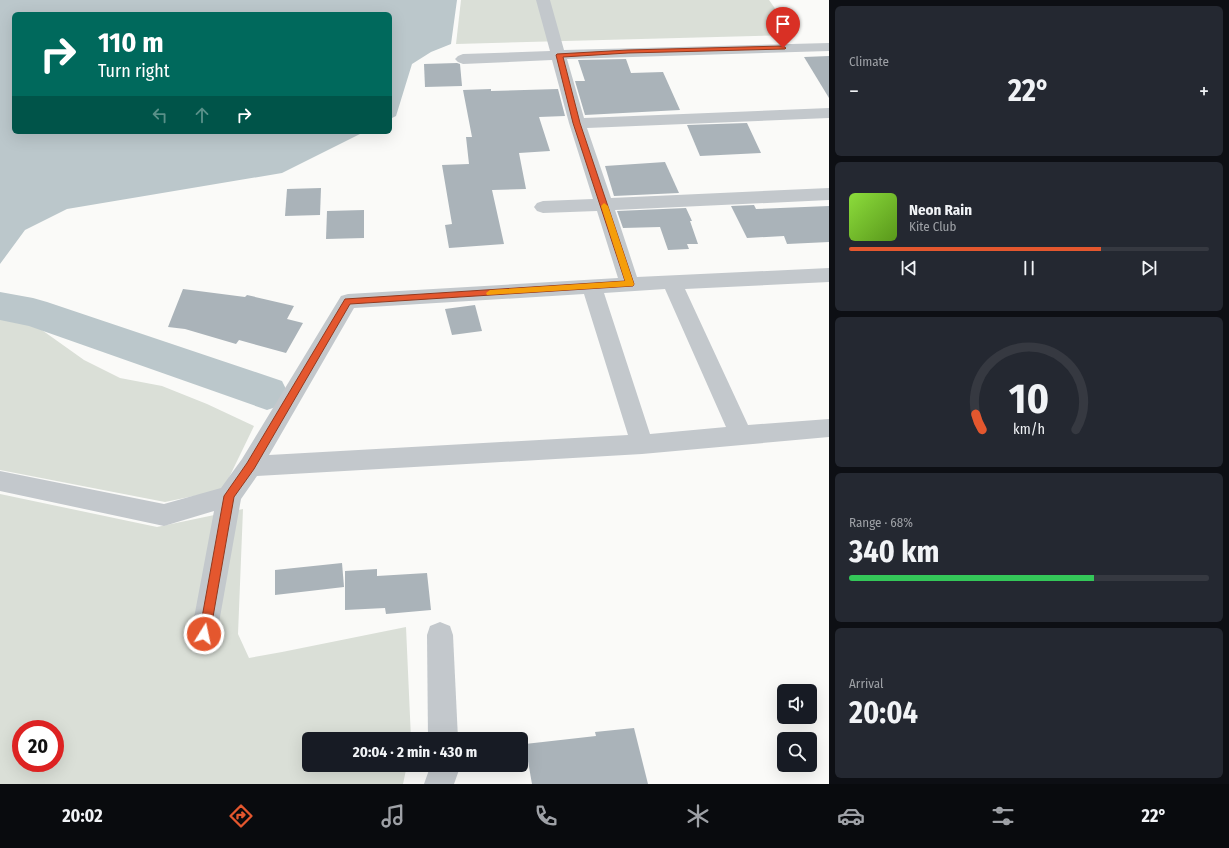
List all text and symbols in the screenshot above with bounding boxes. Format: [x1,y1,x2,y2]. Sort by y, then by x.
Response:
pin [766,7.0,800,48]
icon: arrive [772,13,794,35]
text: 110 m [98,26,164,59]
icon: right [32,28,84,80]
text: Climate [849,54,889,69]
text: Turn right [98,60,170,82]
text: 22° [1008,73,1050,109]
text: − [849,78,859,105]
text: + [1199,78,1209,105]
icon: left [149,104,171,126]
icon: ahead [191,104,213,126]
icon: right [233,104,255,126]
text: Neon Rain [909,201,972,219]
text: Kite Club [909,219,956,234]
icon: previous [898,257,920,279]
icon: pause [1018,257,1040,279]
icon: next [1138,257,1160,279]
text: 10 [1009,374,1049,424]
text: km/h [1013,421,1045,438]
text: Range · 68% [849,515,913,530]
text: 340 km [849,534,939,570]
position arrow [183,613,225,655]
text: Arrival [849,676,883,691]
map controls [777,684,817,772]
button: sound [777,684,817,724]
text: 20:04 [849,695,918,731]
speed limit sign: 20 [12,720,64,772]
button: search [777,732,817,772]
text: 20:04 · 2 min · 430 m [353,743,477,761]
icon: directions [227,802,255,830]
icon: music [379,802,407,830]
icon: phone [532,802,560,830]
icon: climate [684,802,712,830]
icon: car [837,802,865,830]
icon: filters [989,802,1017,830]
text: 20:02 [62,805,103,827]
text: 22° [1142,805,1167,827]

